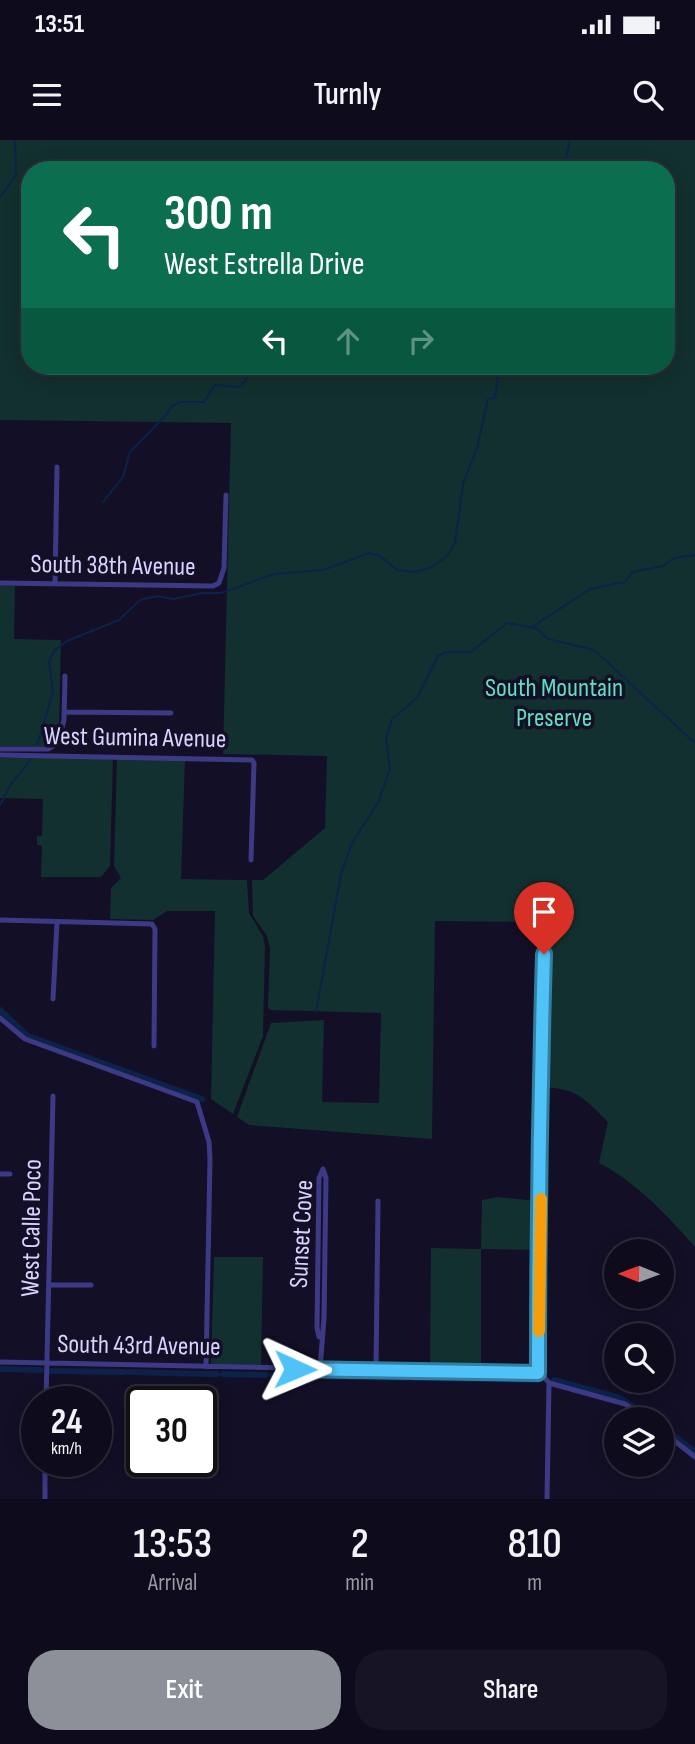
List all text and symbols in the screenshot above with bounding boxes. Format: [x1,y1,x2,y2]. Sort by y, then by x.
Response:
text: 13:51 [35,9,84,40]
text: Turnly [313,75,382,114]
icon: menu [28,76,66,114]
icon: search [629,76,667,114]
text: 300 m [164,185,273,244]
icon: left [49,189,140,280]
text: West Estrella Drive [164,245,365,284]
icon: left [256,322,294,360]
icon: ahead [329,322,367,360]
icon: right [402,322,440,360]
street label: South 38th Avenue [30,549,196,583]
park label: South Mountain Preserve [485,673,623,734]
street label: West Gumina Avenue [43,721,227,755]
pin [514,882,574,954]
icon: arrive [525,893,563,931]
street label: West Calle Poco [15,1159,49,1297]
street label: Sunset Cove [284,1179,320,1289]
north arrow [604,1239,674,1309]
map controls [604,1239,674,1477]
button: search [604,1323,674,1393]
street label: South 43rd Avenue [57,1329,221,1363]
position arrow [258,1332,332,1406]
speed limit sign: 30 [126,1386,217,1477]
text: 24 [51,1401,82,1444]
button: layers [604,1407,674,1477]
text: km/h [51,1438,82,1459]
text: 13:53 [133,1519,212,1570]
text: 2 [351,1519,369,1570]
text: 810 [507,1519,562,1570]
text: Arrival [148,1569,197,1597]
text: min [345,1569,374,1597]
text: m [527,1569,542,1597]
button: Exit [28,1650,341,1730]
button: Share [355,1650,667,1730]

